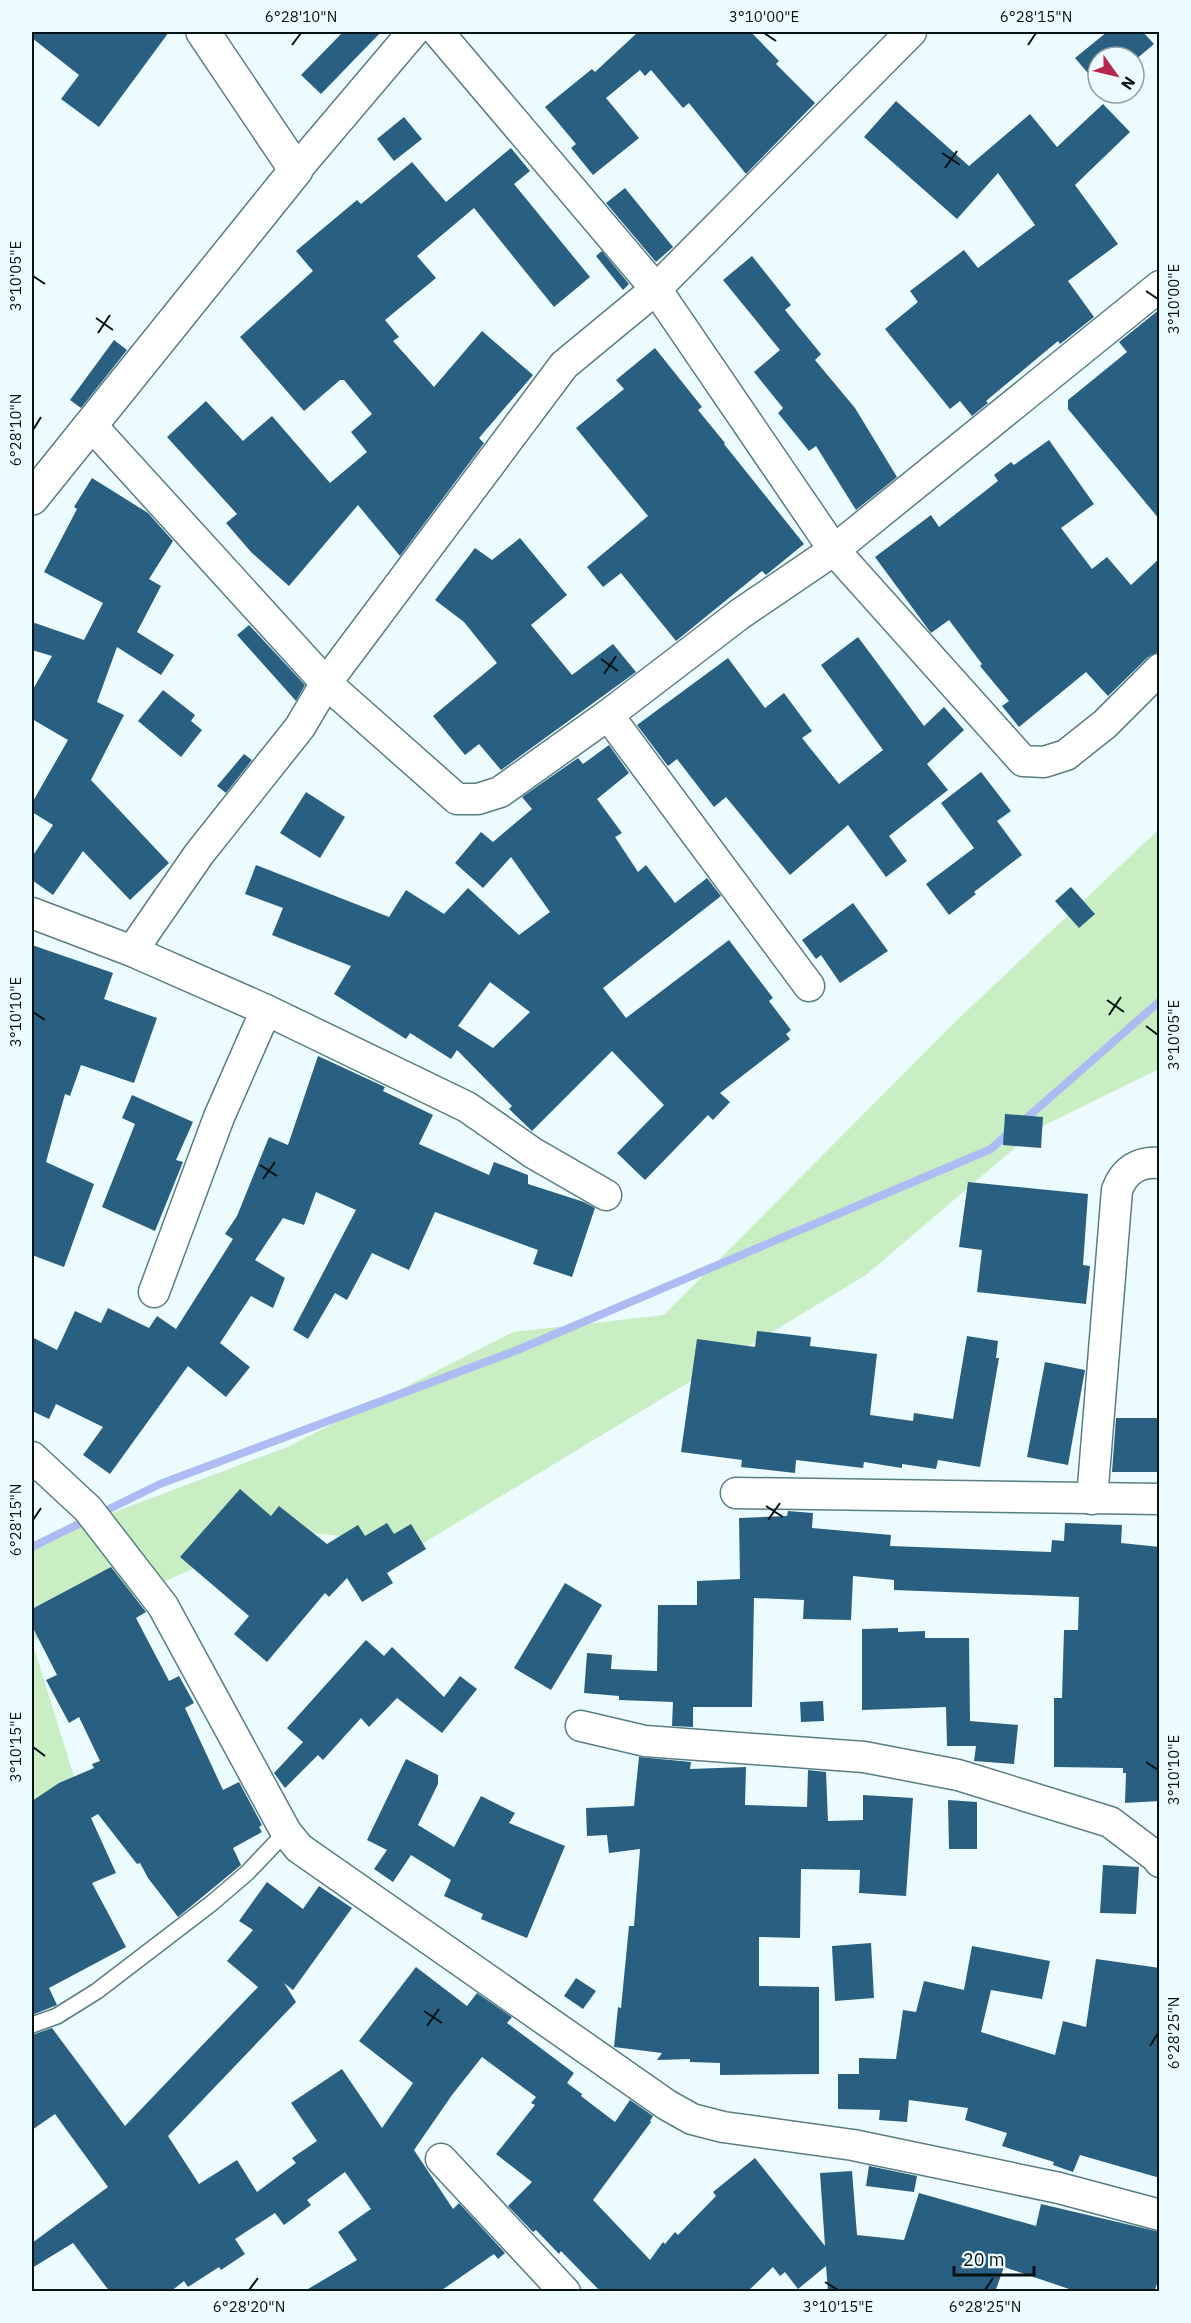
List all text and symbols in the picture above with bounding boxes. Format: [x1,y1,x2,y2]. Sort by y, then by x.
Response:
text: 6°28'10"N [265,7,337,26]
text: 3°10'00"E [729,7,799,26]
text: 6°28'15"N [1000,7,1072,26]
north arrow [1086,45,1146,105]
text: N [1117,73,1140,94]
text: 3°10'05"E [6,241,25,311]
text: 3°10'00"E [1164,264,1183,334]
text: 6°28'10"N [6,394,25,466]
text: 3°10'10"E [6,977,25,1047]
text: 3°10'05"E [1164,1000,1183,1070]
text: 6°28'15"N [6,1484,25,1556]
text: 3°10'15"E [6,1712,25,1782]
text: 3°10'10"E [1164,1735,1183,1805]
text: 6°28'25"N [1164,1997,1183,2069]
scale bar [954,2239,1034,2277]
text: 20 m [963,2248,1005,2271]
text: 6°28'20"N [213,2297,285,2316]
text: 3°10'15"E [803,2297,873,2316]
text: 6°28'25"N [949,2297,1021,2316]

